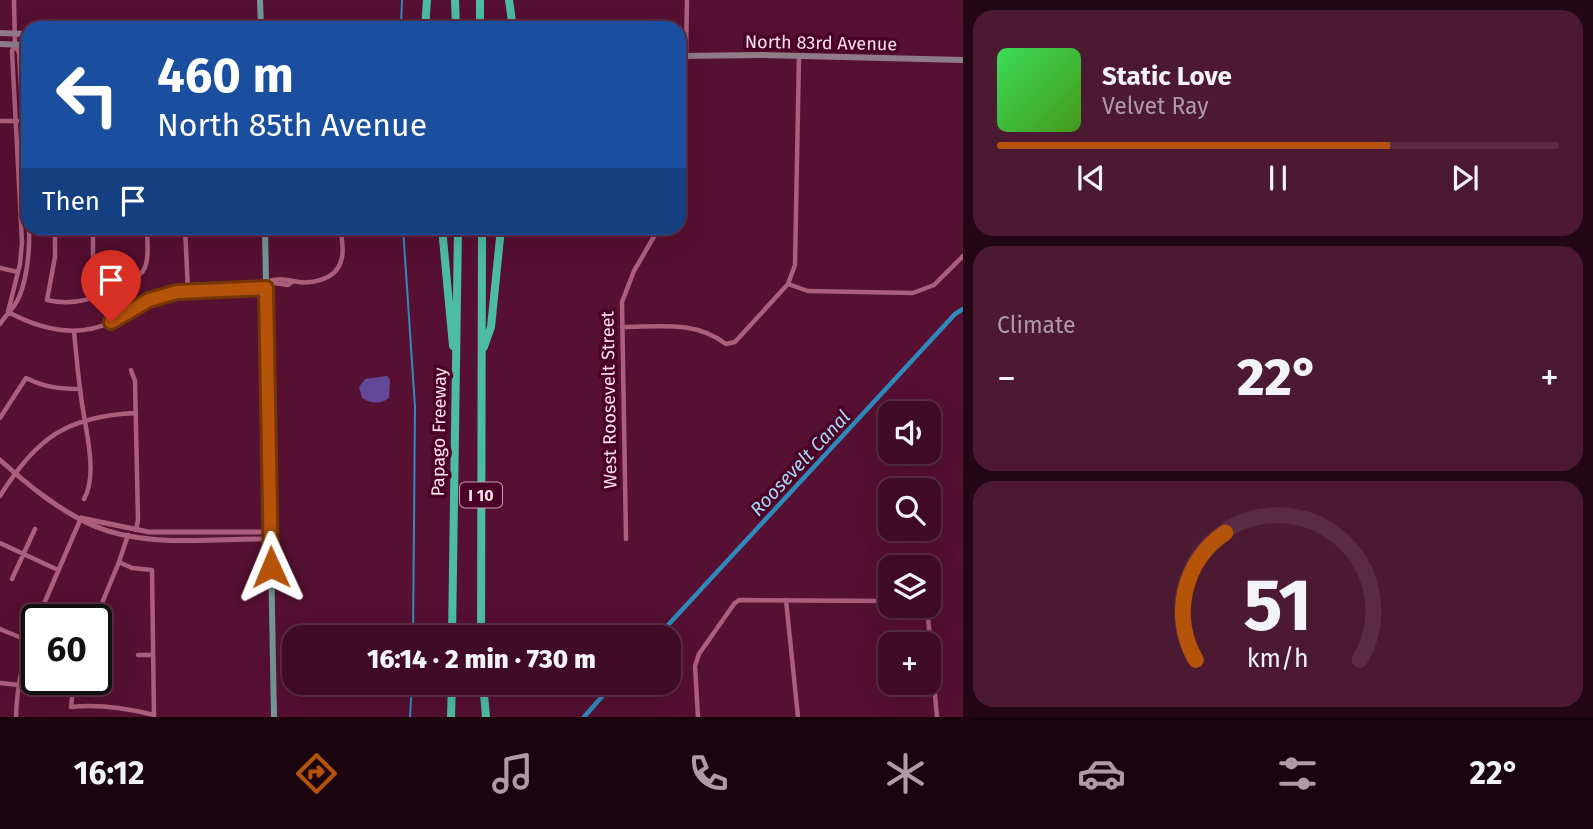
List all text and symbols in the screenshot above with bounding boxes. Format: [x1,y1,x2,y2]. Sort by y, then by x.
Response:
street label: North 83rd Avenue [745,31,897,55]
text: 460 m [157,46,294,105]
icon: left [42,49,133,140]
text: Static Love [1102,61,1232,92]
text: Velvet Ray [1102,92,1209,120]
text: North 85th Avenue [157,106,427,144]
icon: previous [1072,159,1110,197]
icon: pause [1259,159,1297,197]
icon: next [1446,159,1484,197]
icon: arrive [114,182,152,220]
text: Then [42,186,100,217]
pin [81,250,141,322]
icon: arrive [92,261,130,299]
street label: West Roosevelt Street [596,310,622,489]
text: Climate [997,311,1076,339]
text: 22° [1237,346,1319,409]
text: − [997,355,1016,401]
text: + [1540,355,1559,401]
street label: Papago Freeway [427,367,451,497]
map controls [878,401,941,695]
button: sound [878,401,941,464]
water label: Roosevelt Canal [745,405,855,521]
button: search [878,478,941,541]
road number: I 10 [460,482,502,508]
position arrow [234,530,308,604]
button: layers [878,555,941,618]
text: 51 [1244,563,1312,650]
speed limit sign: 60 [21,604,112,695]
button: + [878,632,941,695]
text: 16:14 · 2 min · 730 m [367,644,596,675]
text: km/h [1247,644,1309,674]
icon: directions [292,749,341,798]
icon: music [488,749,537,798]
icon: phone [684,749,733,798]
icon: climate [881,749,930,798]
icon: car [1077,749,1126,798]
icon: filters [1273,749,1322,798]
text: 16:12 [74,754,145,792]
text: 22° [1470,754,1519,792]

